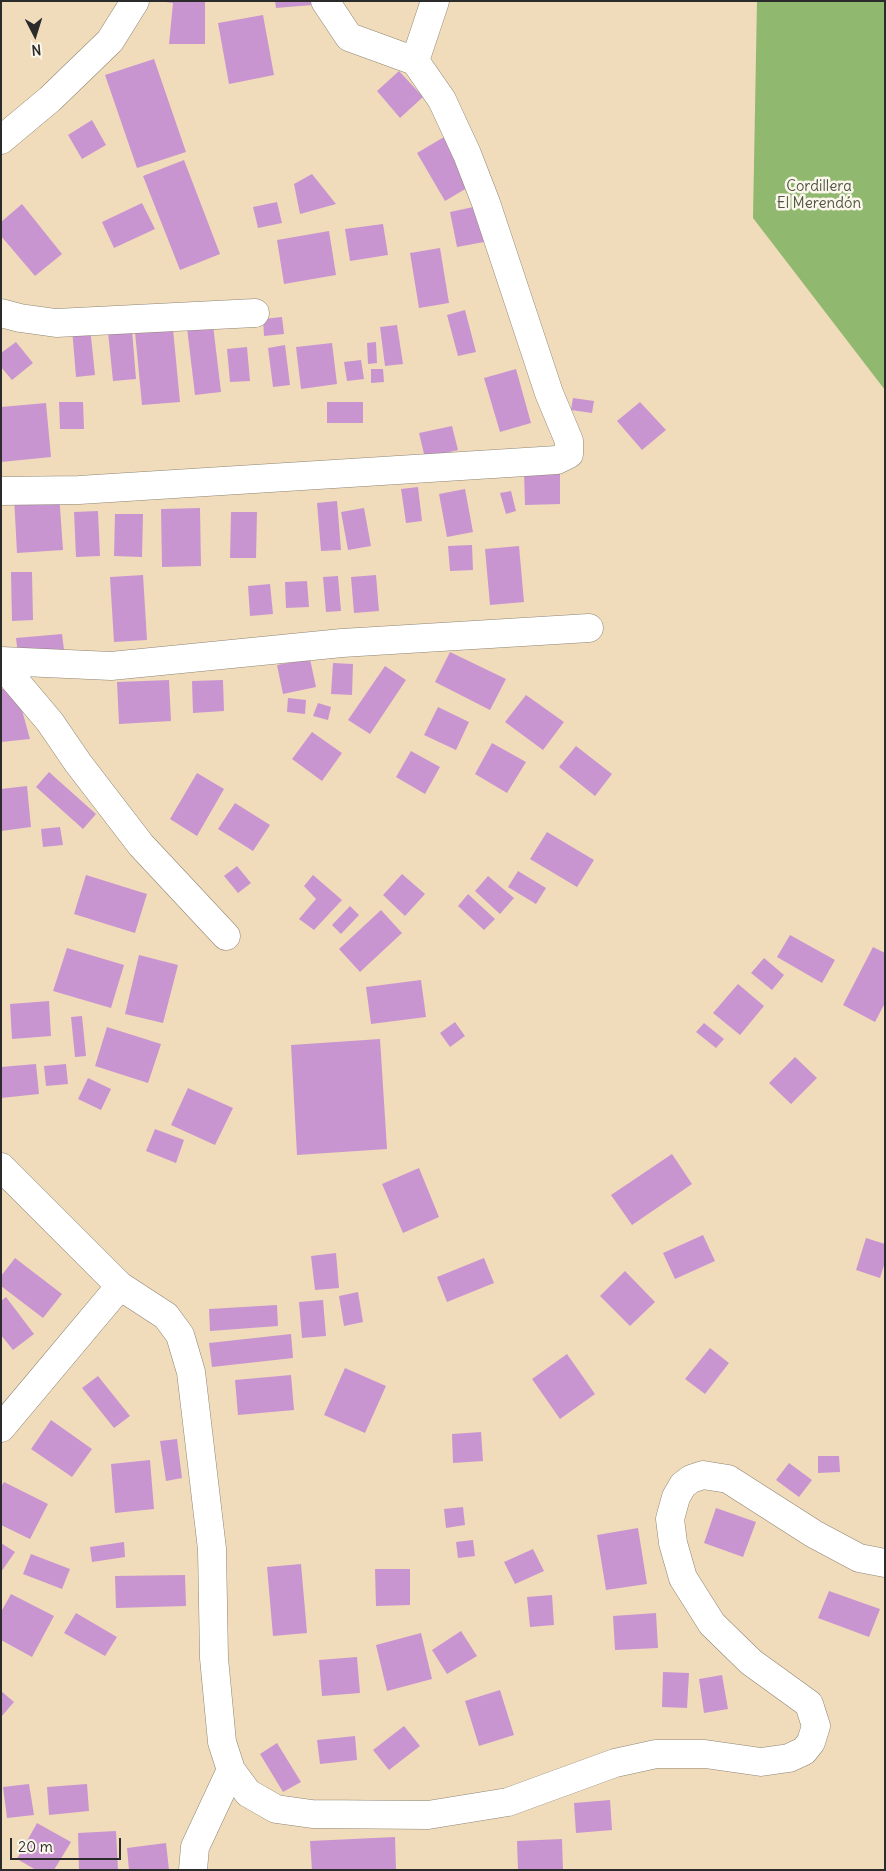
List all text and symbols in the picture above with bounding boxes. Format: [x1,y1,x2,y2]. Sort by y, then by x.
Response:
north arrow [10,10,60,60]
text: N [31,41,42,59]
park label: Cordillera El Merendón [777,178,861,213]
scale bar [12,1828,124,1860]
text: 20 m [18,1837,53,1856]

